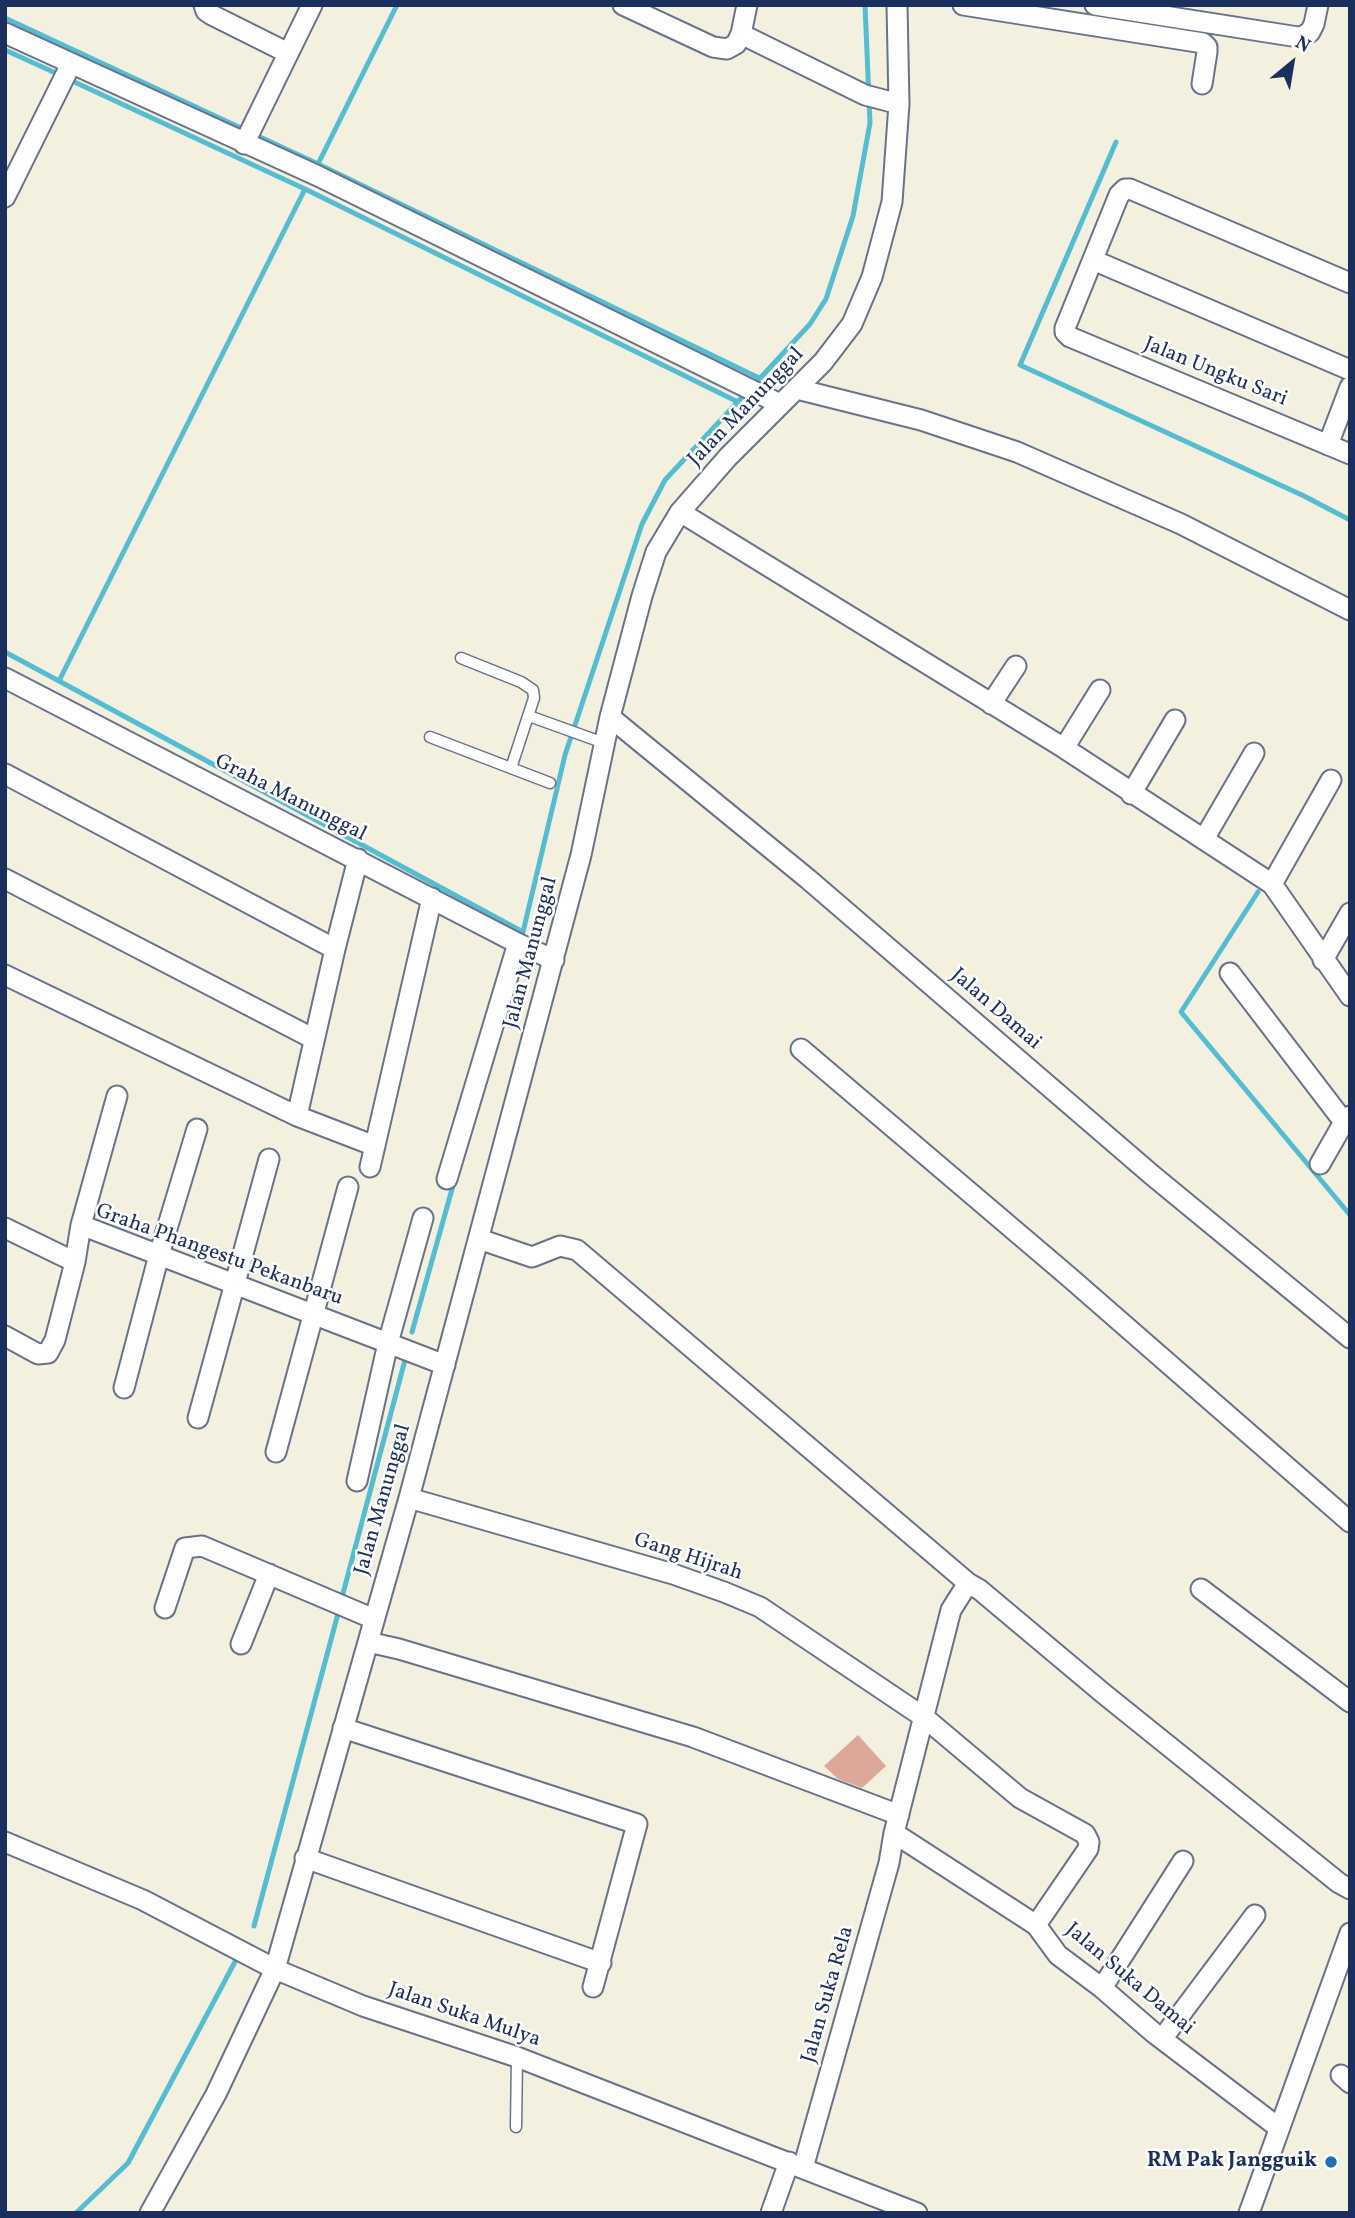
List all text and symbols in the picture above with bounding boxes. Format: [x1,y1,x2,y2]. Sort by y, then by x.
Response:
north arrow [1257,28,1327,98]
text: N [1290,30,1315,60]
street label: Jalan Ungku Sari [1139,333,1291,413]
street label: Jalan Manunggal [684,343,810,473]
street label: Graha Manunggal [210,750,370,848]
street label: Jalan Manunggal [500,874,564,1032]
street label: Jalan Damai [944,964,1046,1056]
street label: Graha Phangestu Pekanbaru [92,1199,346,1313]
street label: Jalan Manunggal [350,1422,418,1578]
street label: Gang Hijrah [630,1529,746,1587]
street label: Jalan Suka Damai [1059,1918,1199,2042]
street label: Jalan Suka Rela [797,1924,861,2066]
street label: Jalan Suka Mulya [385,1978,543,2054]
place label: RM Pak Jangguik [1147,2149,1317,2175]
marker: RM Pak Jangguik [1323,2154,1339,2170]

